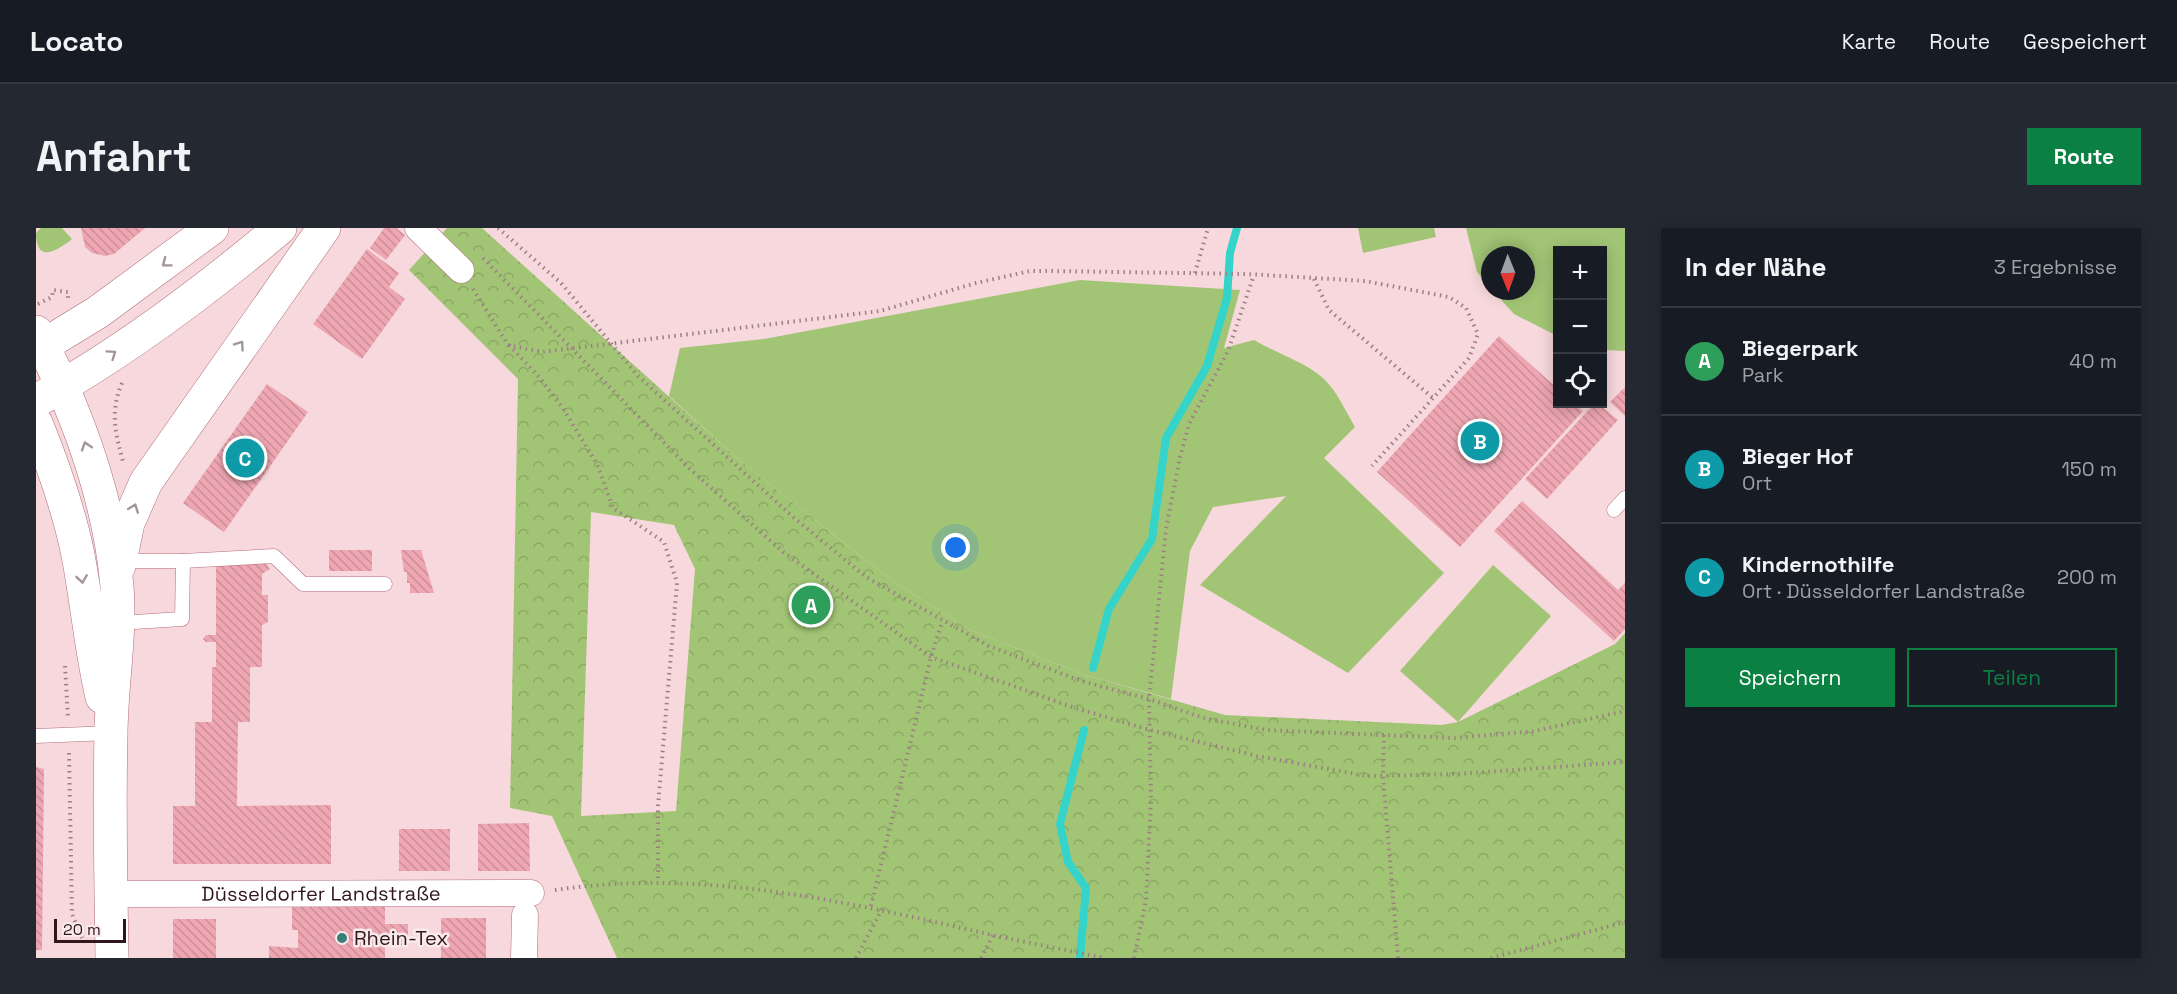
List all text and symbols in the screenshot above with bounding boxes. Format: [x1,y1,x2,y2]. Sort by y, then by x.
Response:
text: Locato [30,23,123,59]
text: Karte [1842,28,1896,55]
text: Route [1929,28,1990,55]
text: Gespeichert [2023,28,2147,55]
button: Route [2027,128,2141,185]
text: Anfahrt [36,130,192,183]
north arrow [1481,246,1535,300]
map controls [1553,246,1607,408]
button: + [1553,246,1607,300]
text: In der Nähe [1685,250,1826,284]
text: 3 Ergebnisse [1994,254,2117,280]
one-way arrow [161,256,172,267]
button: − [1553,300,1607,354]
text: Biegerpark [1742,334,1858,362]
one-way arrow [233,341,244,352]
text: A [1698,348,1711,374]
text: 40 m [2069,348,2117,374]
one-way arrow [105,350,116,361]
button: locate [1553,354,1607,408]
text: Park [1742,362,1784,388]
pin: B [1460,418,1500,464]
pin: C [226,436,264,480]
one-way arrow [81,441,93,452]
text: Bieger Hof [1742,442,1853,470]
text: B [1698,456,1711,482]
text: 150 m [2062,456,2117,482]
text: Ort [1742,470,1772,496]
one-way arrow [126,503,139,514]
your location [941,533,970,562]
text: Kindernothilfe [1742,550,1895,578]
text: C [1698,564,1711,590]
text: 200 m [2057,564,2117,590]
one-way arrow [75,575,87,584]
text: Ort · Düsseldorfer Landstraße [1742,578,2025,604]
pin: A [792,582,830,628]
button: Speichern [1685,648,1895,707]
button: Teilen [1907,648,2117,707]
street label: Düsseldorfer Landstraße [201,880,441,907]
scale bar [54,916,126,944]
text: 20 m [63,919,101,940]
place label: Rhein-Tex [354,925,448,951]
marker: Rhein-Tex [335,931,349,945]

